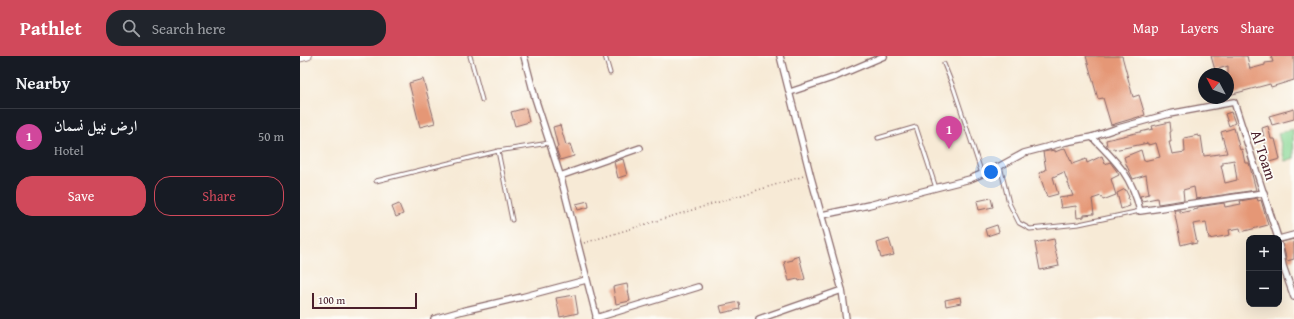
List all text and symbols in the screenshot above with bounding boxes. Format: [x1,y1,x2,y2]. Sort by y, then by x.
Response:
search box [106,10,386,46]
text: Pathlet [20,14,82,42]
icon: search [120,17,142,39]
text: Search here [152,18,226,39]
text: Map [1133,18,1159,38]
text: Layers [1181,18,1219,38]
text: Share [1241,18,1274,38]
north arrow [1198,68,1234,104]
text: Nearby [16,70,70,95]
text: ارض نبيل نسمان [54,115,137,136]
pin: 1 [936,116,962,149]
text: 1 [26,127,32,146]
text: 50 m [258,127,284,146]
street label: Al Toam [1246,127,1282,183]
text: Hotel [54,141,84,160]
your location [981,162,1001,182]
button: Save [16,176,146,216]
button: Share [154,176,284,216]
map controls [1246,235,1282,307]
button: + [1246,235,1282,271]
button: − [1246,271,1282,307]
scale bar [312,291,417,310]
text: 100 m [318,292,345,308]

